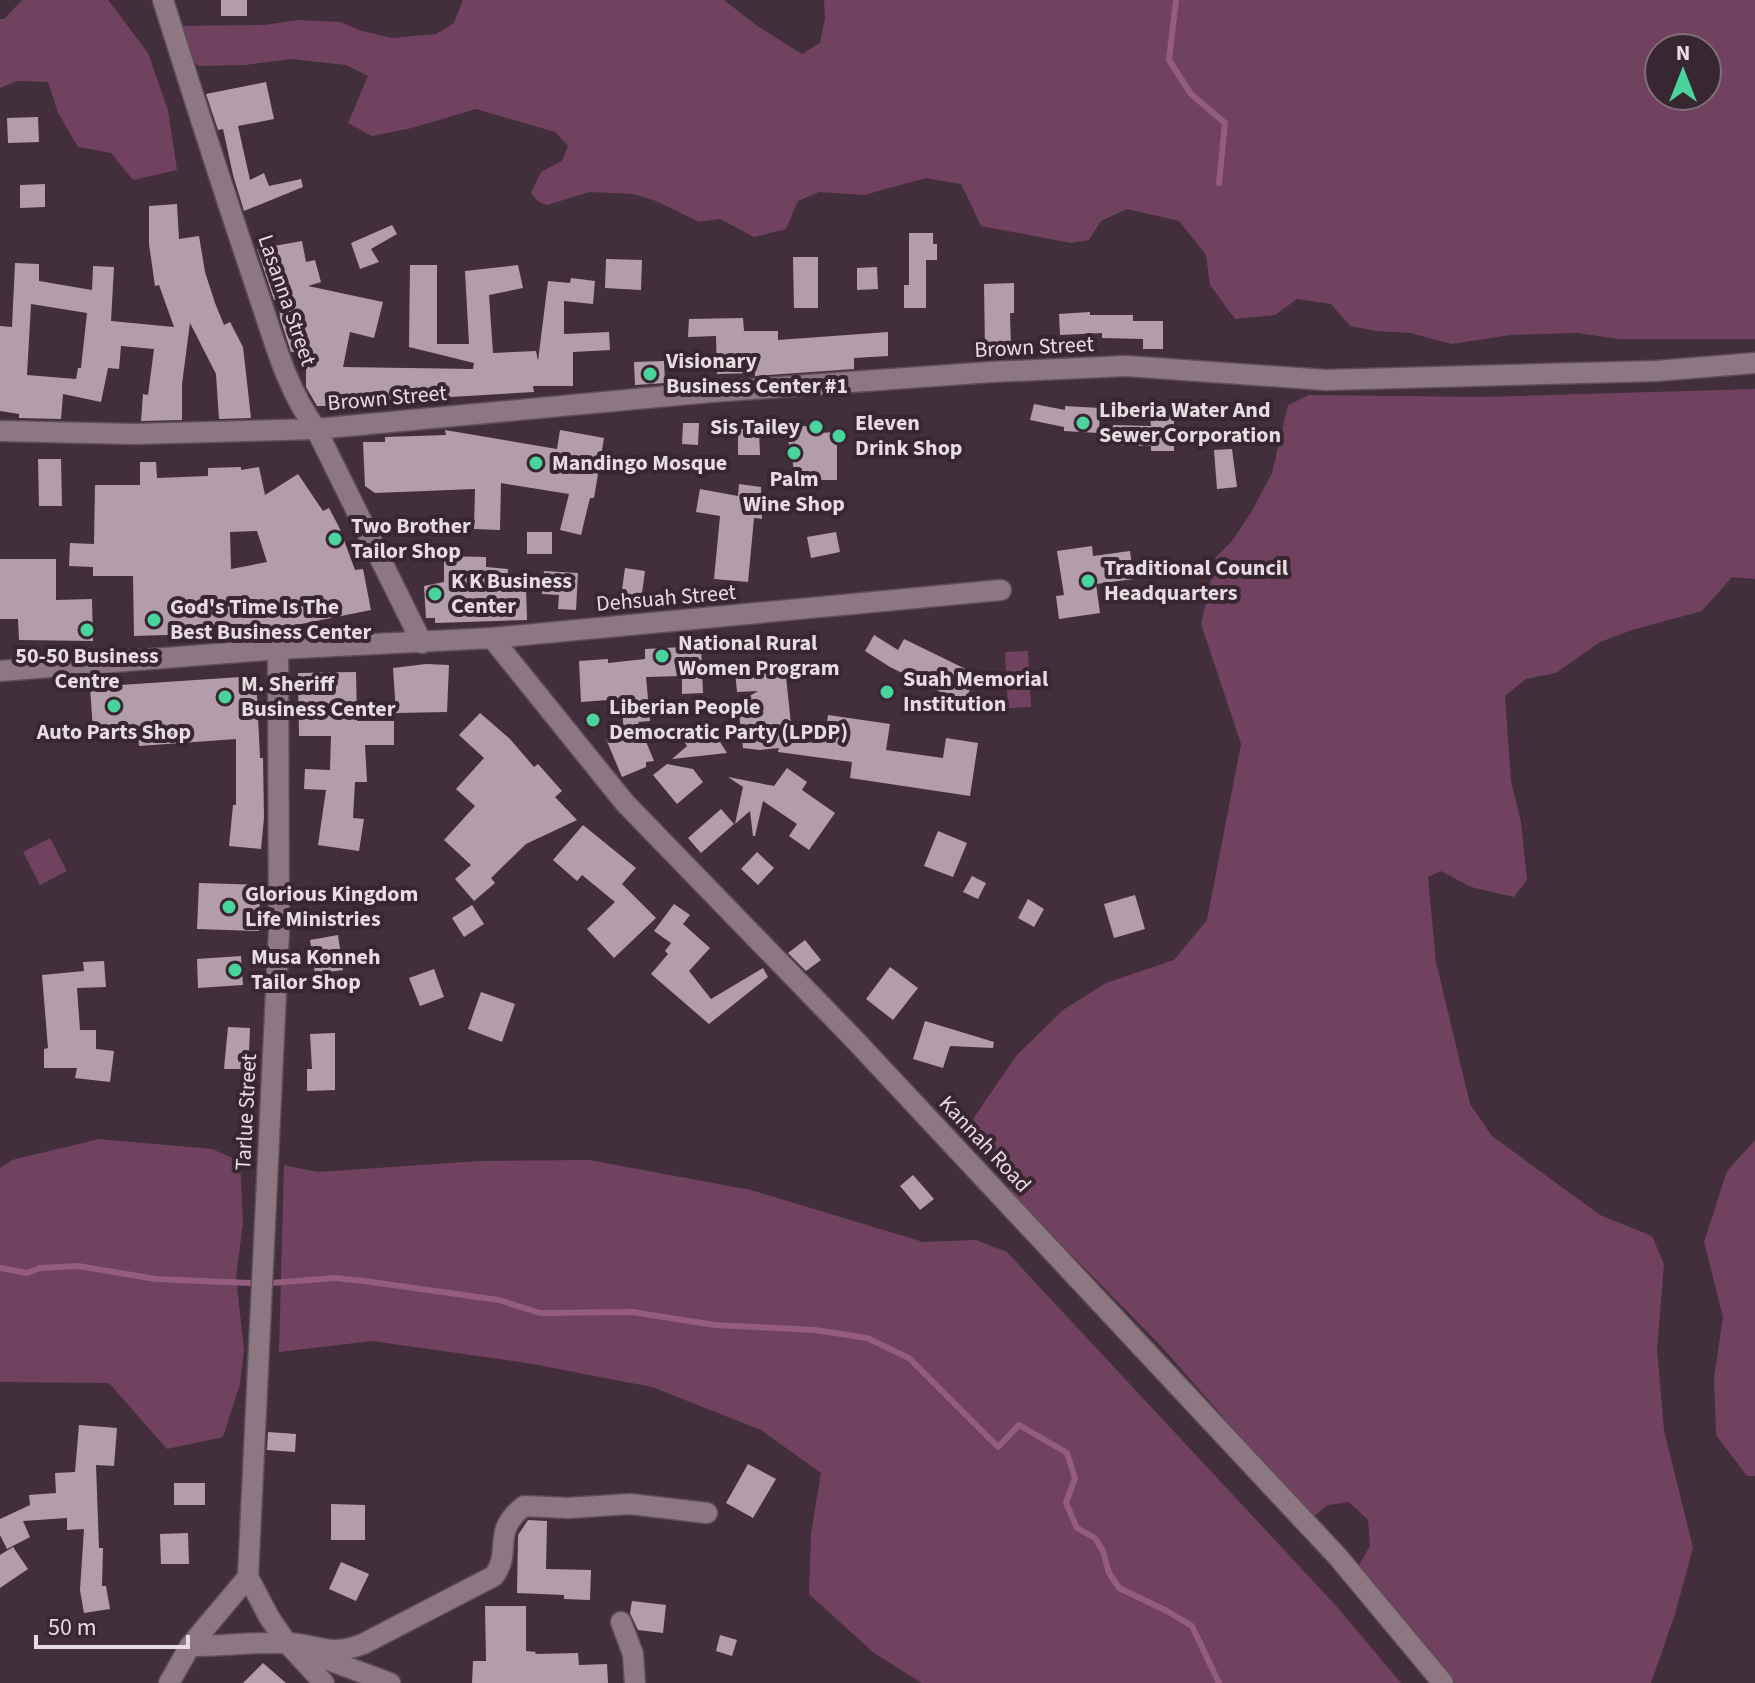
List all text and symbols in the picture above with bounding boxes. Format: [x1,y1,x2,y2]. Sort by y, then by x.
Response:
north arrow [1643,32,1723,112]
text: N [1676,37,1690,69]
street label: Lasanna Street [250,230,325,370]
street label: Brown Street [973,328,1095,366]
place label: Visionary Business Center #1 [665,345,848,402]
marker: Visionary Business Center #1 [641,365,659,383]
street label: Brown Street [326,377,449,419]
place label: Liberia Water And Sewer Corporation [1099,394,1281,451]
place label: Eleven Drink Shop [855,407,962,464]
place label: Sis Tailey [710,411,801,443]
marker: Liberia Water And Sewer Corporation [1074,414,1092,432]
marker: Sis Tailey [807,418,825,436]
marker: Eleven Drink Shop [830,427,848,445]
marker: Palm Wine Shop [785,444,803,462]
place label: Mandingo Mosque [552,447,727,479]
marker: Mandingo Mosque [527,454,545,472]
place label: Palm Wine Shop [743,463,845,520]
place label: Two Brother Tailor Shop [351,510,471,567]
marker: Two Brother Tailor Shop [326,530,344,548]
place label: Traditional Council Headquarters [1104,552,1289,609]
place label: K K Business Center [451,565,572,622]
marker: Traditional Council Headquarters [1079,572,1097,590]
street label: Dehsuah Street [595,576,738,620]
marker: K K Business Center [426,585,444,603]
place label: God's Time Is The Best Business Center [170,591,372,648]
marker: God's Time Is The Best Business Center [145,611,163,629]
marker: 50-50 Business Centre [78,621,96,639]
place label: National Rural Women Program [678,627,840,684]
place label: 50-50 Business Centre [15,640,159,697]
marker: National Rural Women Program [653,647,671,665]
place label: Suah Memorial Institution [903,663,1049,720]
place label: M. Sheriff Business Center [241,668,396,725]
marker: Suah Memorial Institution [878,683,896,701]
marker: M. Sheriff Business Center [216,688,234,706]
place label: Liberian People Democratic Party (LPDP) [609,691,848,748]
marker: Auto Parts Shop [105,697,123,715]
marker: Liberian People Democratic Party (LPDP) [584,711,602,729]
place label: Auto Parts Shop [36,716,191,748]
place label: Glorious Kingdom Life Ministries [245,878,418,935]
marker: Glorious Kingdom Life Ministries [220,898,238,916]
place label: Musa Konneh Tailor Shop [251,941,380,998]
marker: Musa Konneh Tailor Shop [226,961,244,979]
street label: Tarlue Street [227,1052,265,1171]
street label: Kannah Road [931,1088,1039,1200]
scale bar [36,1599,188,1649]
text: 50 m [48,1610,97,1645]

